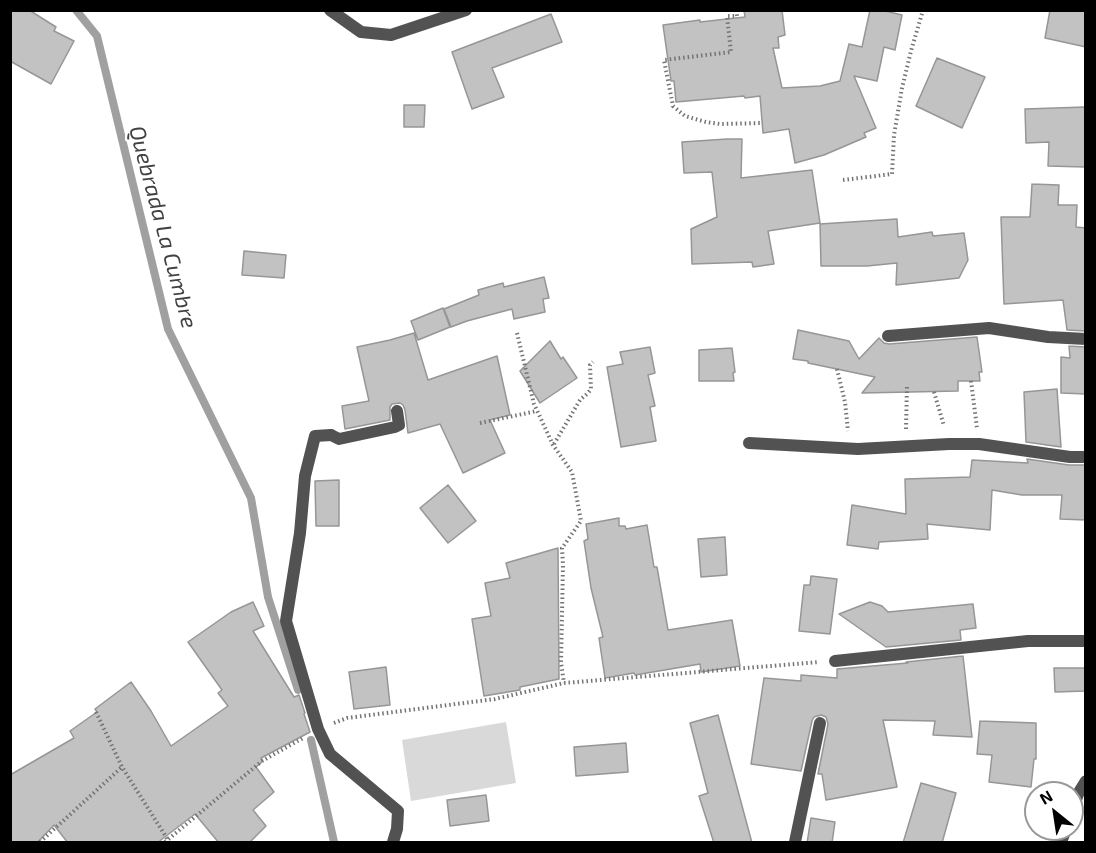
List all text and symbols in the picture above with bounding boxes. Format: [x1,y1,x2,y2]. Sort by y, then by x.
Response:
water label: Quebrada La Cumbre [123,123,203,331]
north arrow [1024,781,1084,841]
text: N [1036,786,1056,808]

